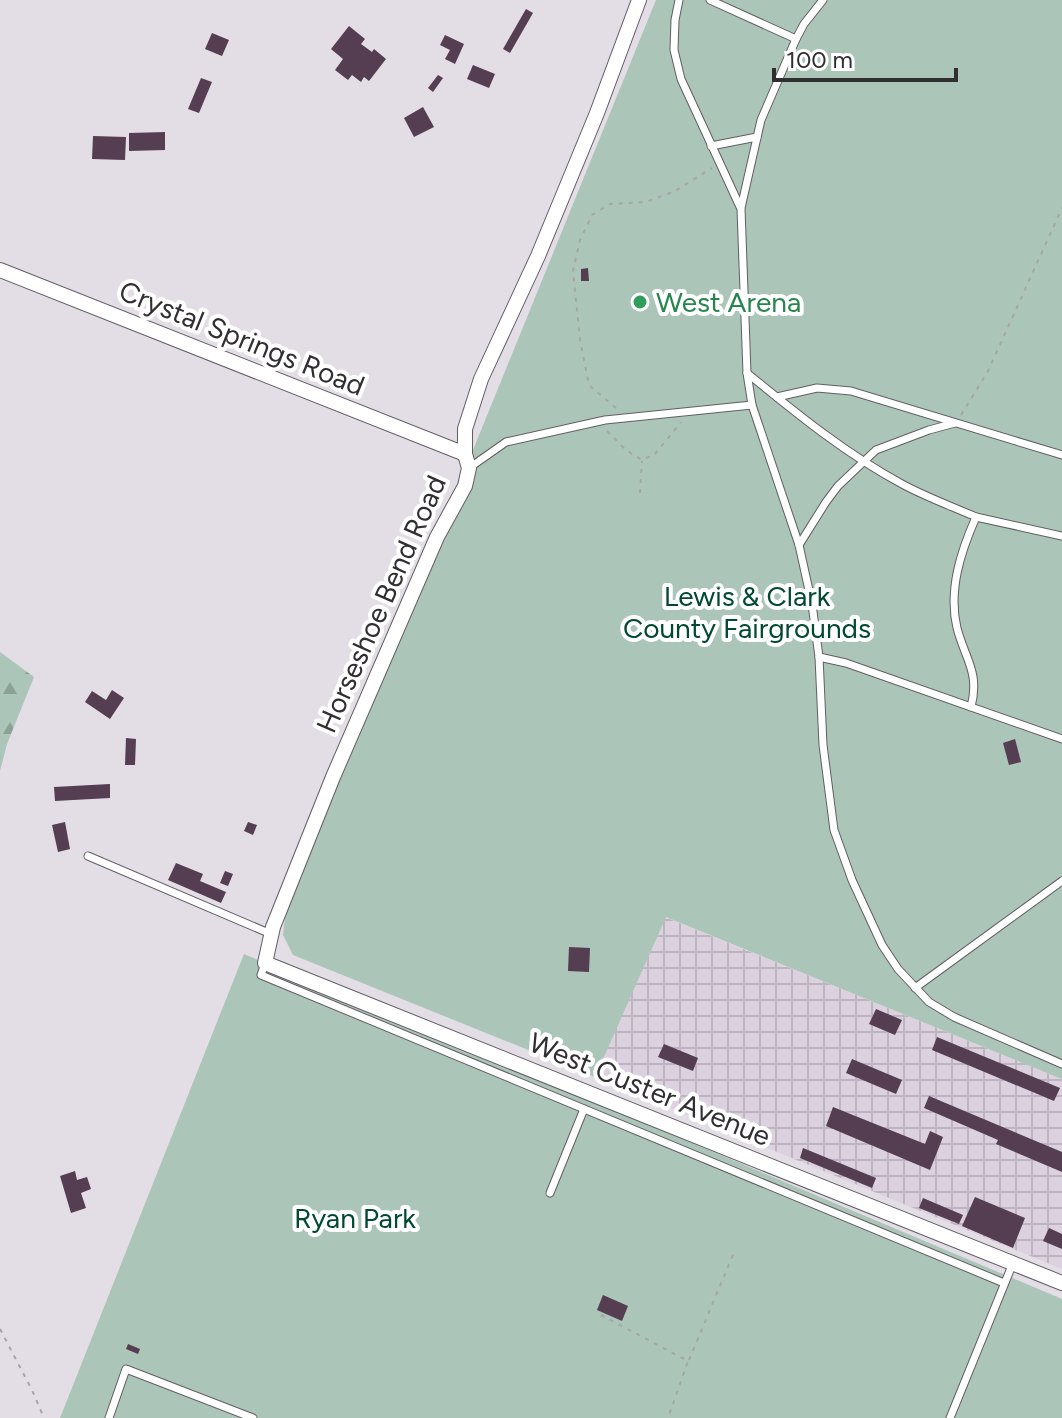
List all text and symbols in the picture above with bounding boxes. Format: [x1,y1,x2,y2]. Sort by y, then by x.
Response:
scale bar [774,32,956,82]
text: 100 m [786,45,853,74]
street label: Crystal Springs Road [114,273,370,403]
place label: West Arena [656,285,801,319]
marker: West Arena [631,293,649,311]
street label: Horseshoe Bend Road [309,470,453,738]
park label: Lewis & Clark County Fairgrounds [623,579,871,645]
street label: West Custer Avenue [524,1025,776,1153]
park label: Ryan Park [294,1201,416,1235]

